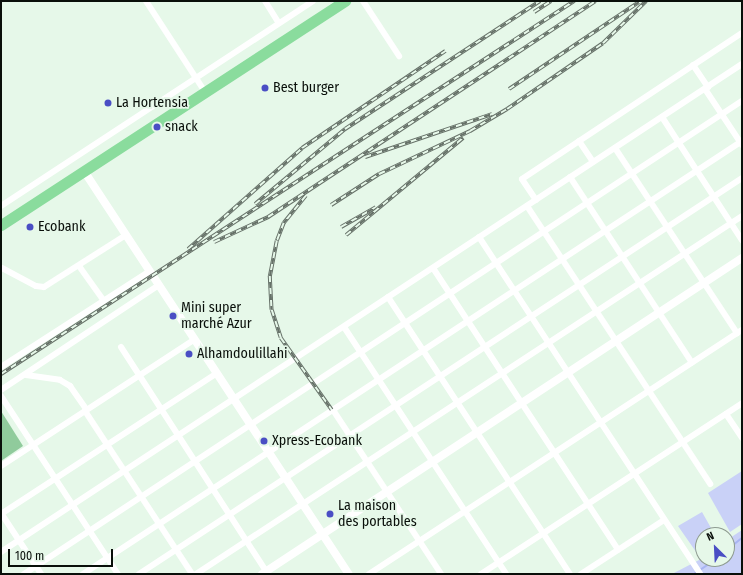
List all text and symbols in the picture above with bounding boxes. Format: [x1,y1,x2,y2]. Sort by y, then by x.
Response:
place label: Best burger [273,80,339,96]
marker: Best burger [260,83,270,93]
place label: La Hortensia [116,95,188,111]
marker: La Hortensia [103,98,113,108]
place label: snack [165,119,198,135]
marker: snack [152,122,162,132]
place label: Ecobank [38,219,85,235]
marker: Ecobank [25,222,35,232]
place label: Mini super marché Azur [181,300,252,332]
marker: Mini super marché Azur [168,311,178,321]
place label: Alhamdoulillahi [197,346,288,362]
marker: Alhamdoulillahi [184,349,194,359]
place label: Xpress-Ecobank [272,433,362,449]
marker: Xpress-Ecobank [259,436,269,446]
place label: La maison des portables [338,498,417,530]
marker: La maison des portables [325,509,335,519]
north arrow [695,527,735,567]
text: N [705,529,716,544]
scale bar [10,541,115,567]
text: 100 m [15,549,44,563]

